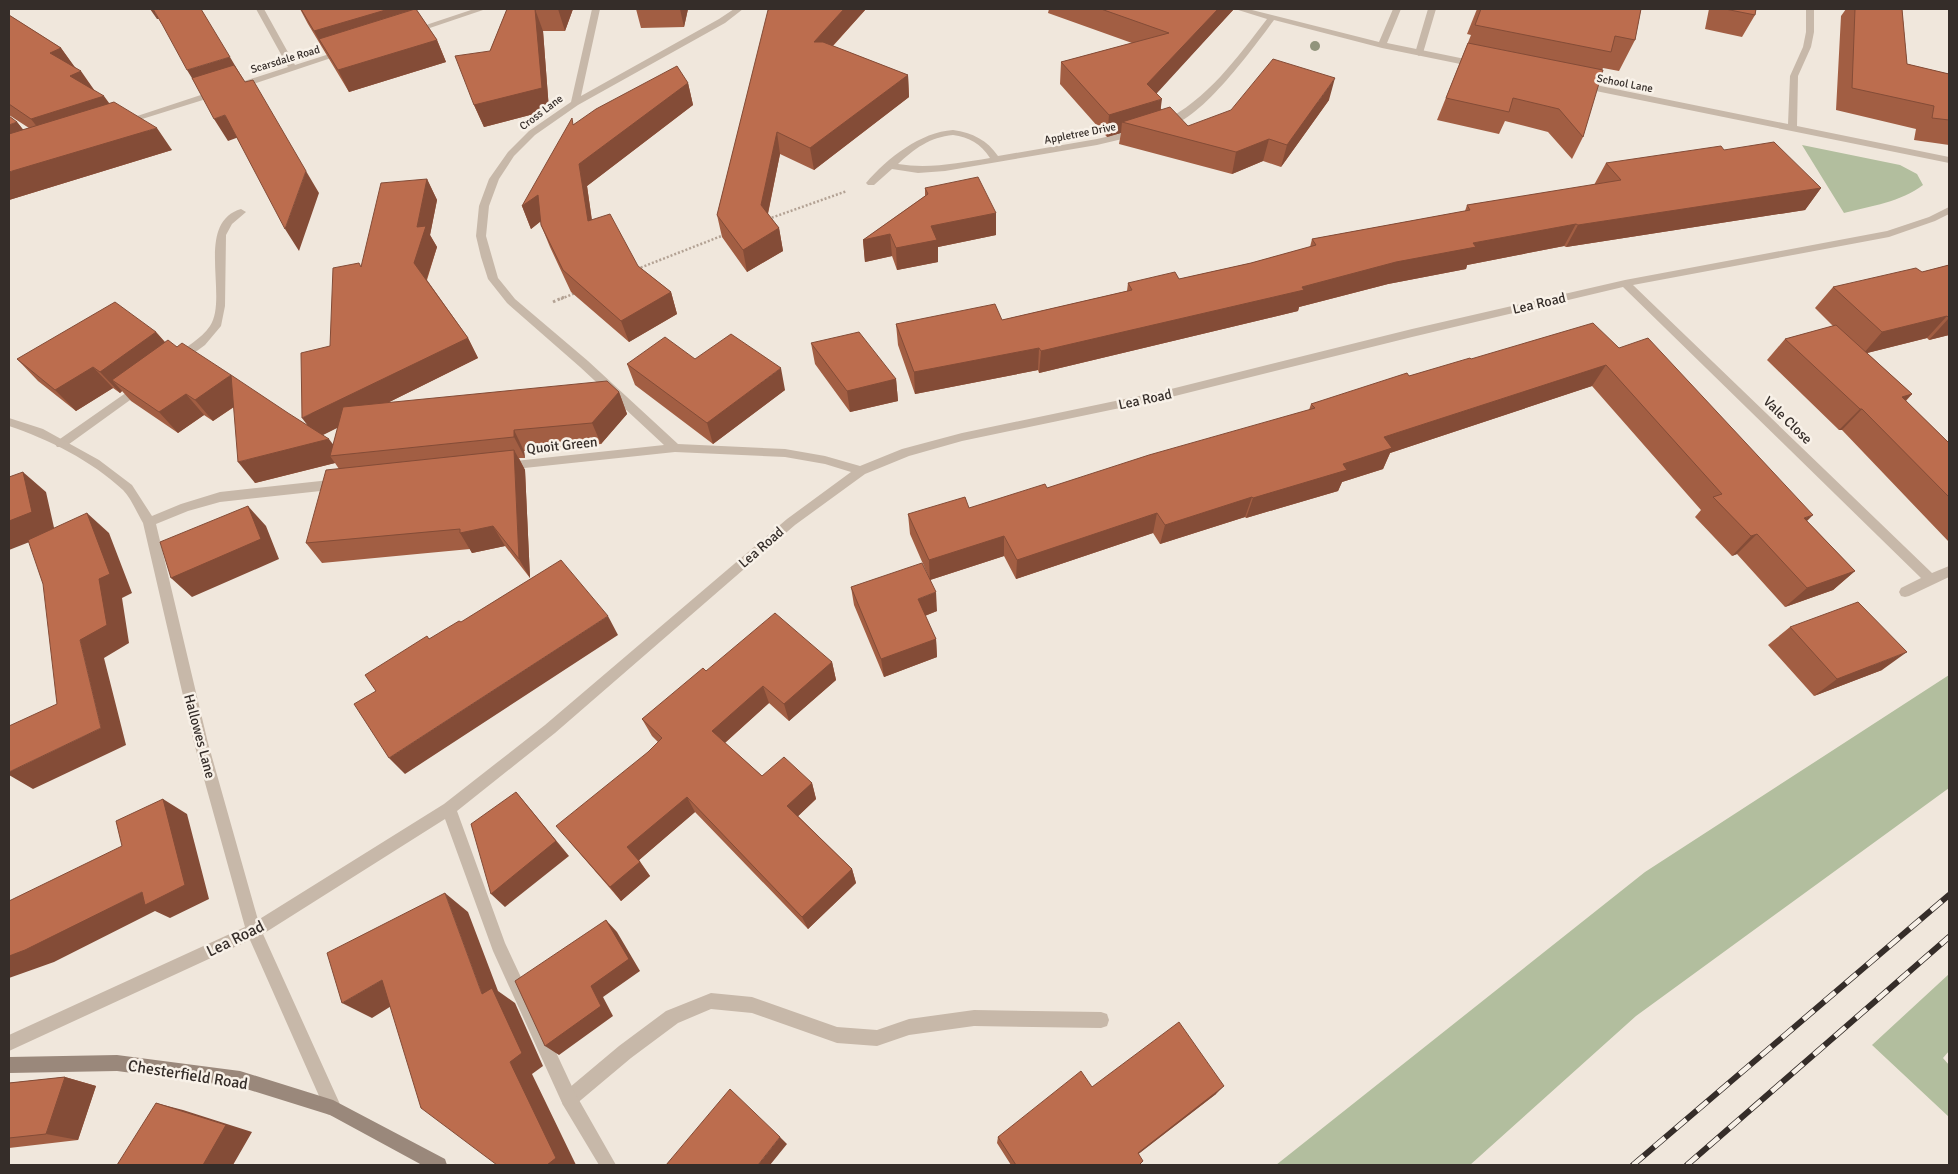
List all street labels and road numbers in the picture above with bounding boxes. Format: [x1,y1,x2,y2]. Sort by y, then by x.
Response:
street label: Scarsdale Road [249,43,322,76]
street label: School Lane [1596,72,1654,95]
street label: Cross Lane [517,92,566,133]
street label: Appletree Drive [1043,120,1117,147]
street label: Lea Road [1511,289,1567,318]
street label: Lea Road [1117,386,1173,413]
street label: Vale Close [1760,393,1816,448]
street label: Quoit Green [526,433,598,458]
street label: Lea Road [735,523,787,572]
street label: Hallowes Lane [180,692,219,780]
street label: Lea Road [203,916,268,961]
street label: Chesterfield Road [126,1056,249,1094]

